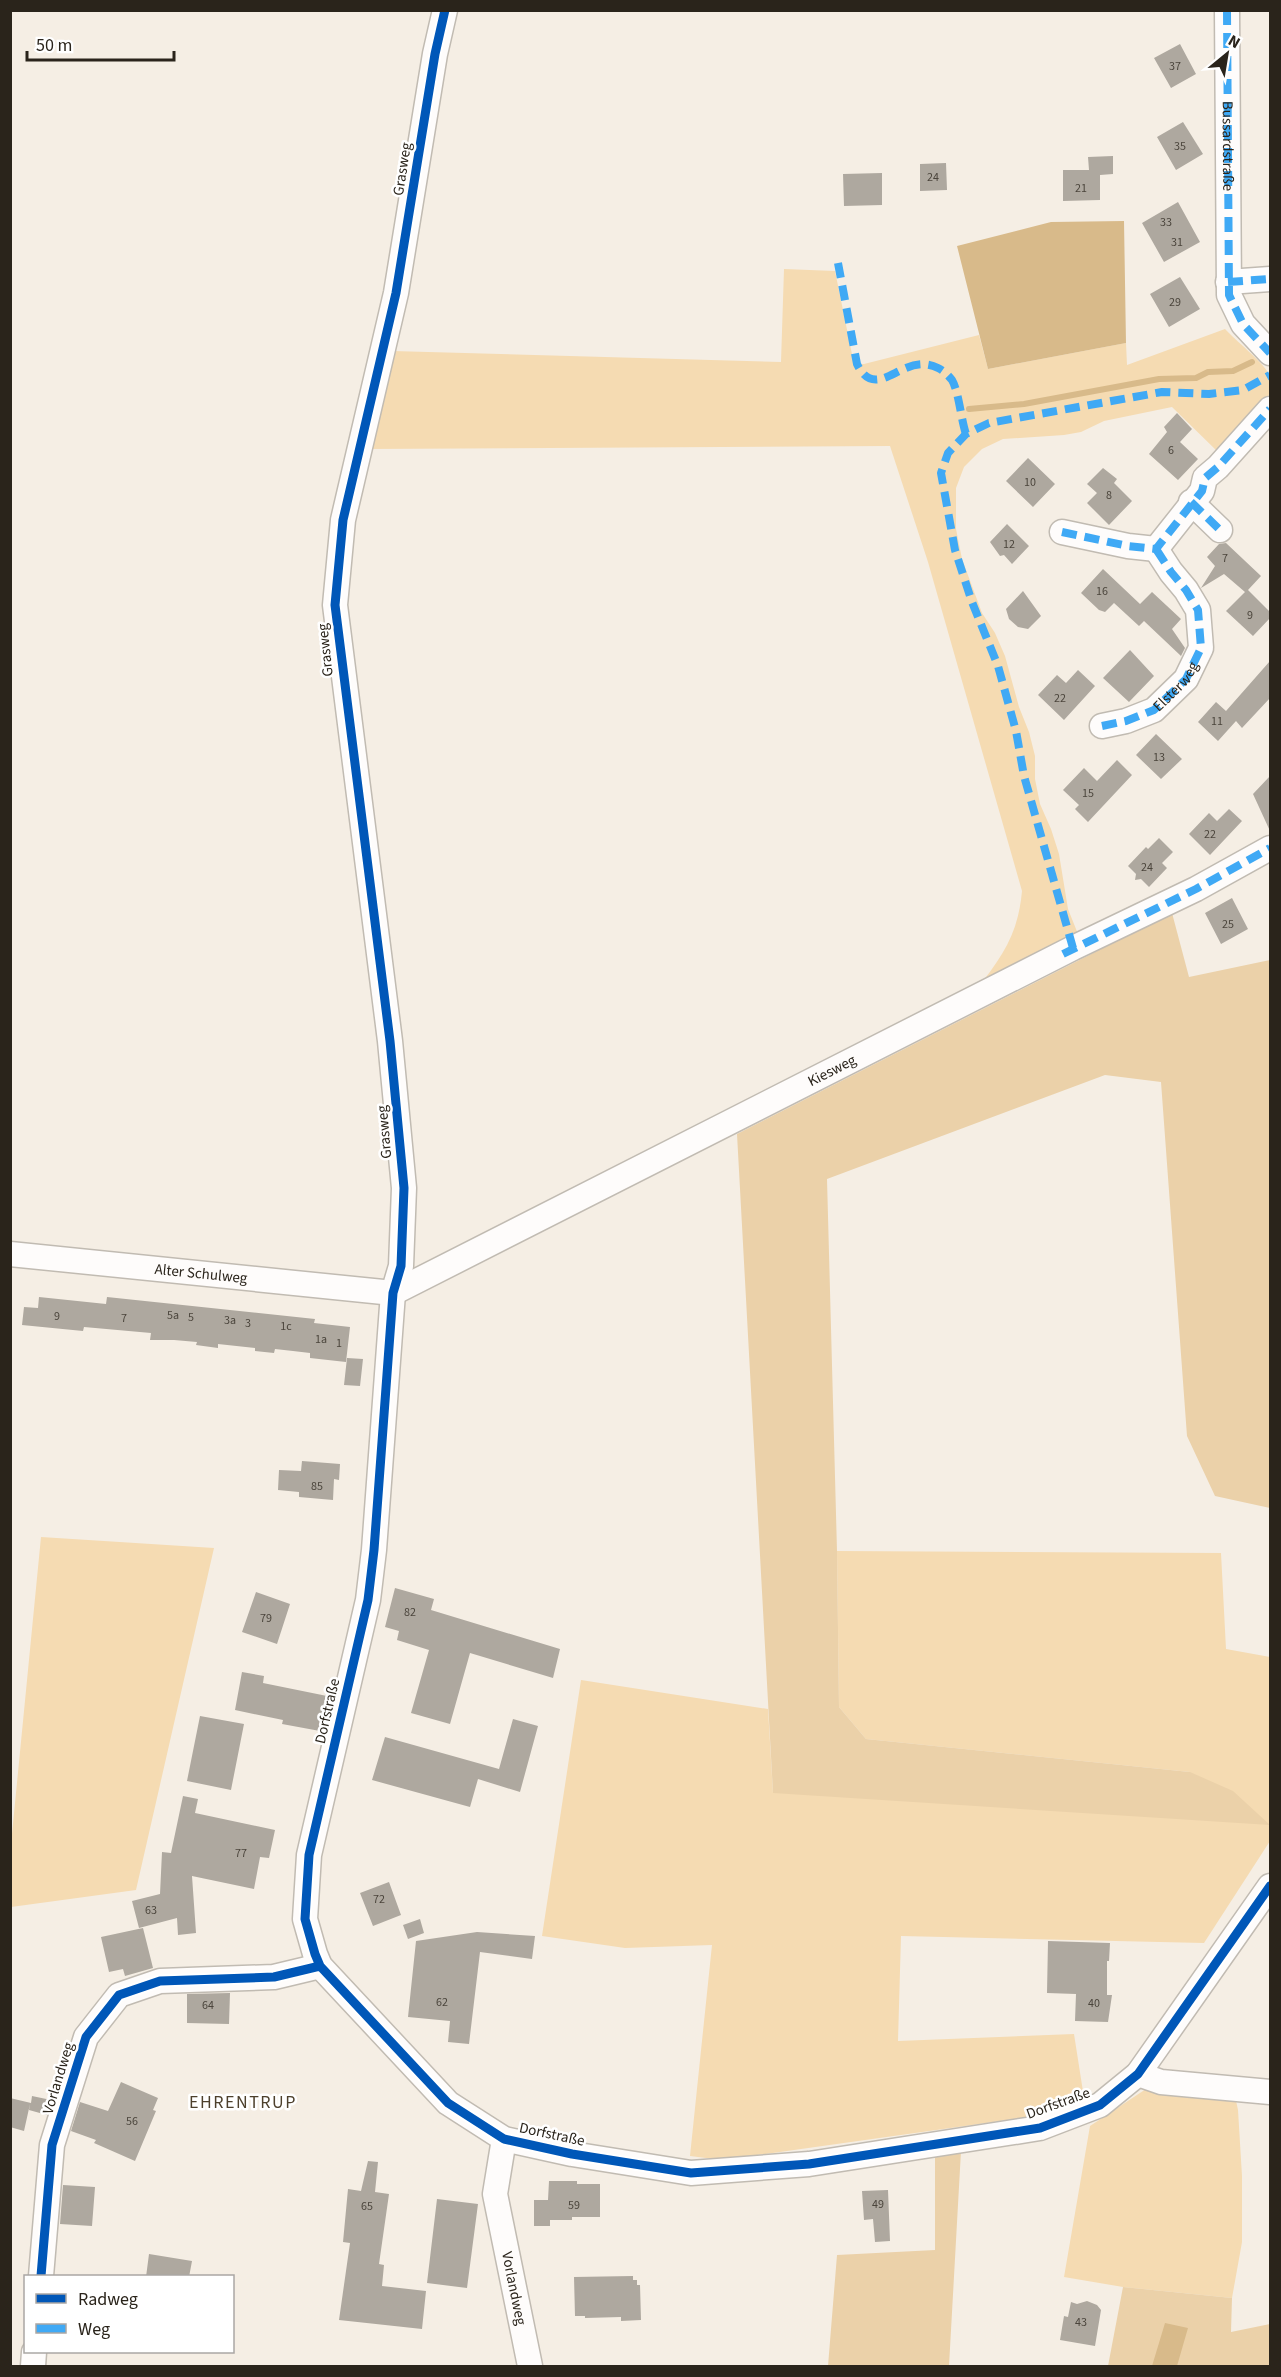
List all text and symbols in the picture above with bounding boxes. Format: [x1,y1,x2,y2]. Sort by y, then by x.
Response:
scale bar [27,24,174,62]
north arrow [1197,24,1257,84]
text: N [1224,30,1244,54]
text: 50 m [36,33,72,58]
house number: 37 [1169,58,1181,75]
street label: Bussardstraße [1217,101,1238,191]
house number: 35 [1174,138,1186,155]
street label: Grasweg [388,141,417,197]
house number: 24 [927,169,939,186]
house number: 21 [1075,180,1087,197]
house number: 33 [1160,214,1172,231]
house number: 31 [1171,234,1183,251]
house number: 29 [1169,294,1181,311]
house number: 6 [1168,442,1174,459]
house number: 10 [1024,474,1036,491]
house number: 8 [1106,487,1112,504]
house number: 12 [1003,536,1015,553]
house number: 7 [1222,550,1228,567]
house number: 16 [1096,583,1108,600]
house number: 9 [1247,607,1253,624]
street label: Grasweg [312,622,339,678]
street label: Elsterweg [1148,658,1204,717]
house number: 22 [1054,690,1066,707]
house number: 11 [1211,713,1223,730]
house number: 13 [1153,749,1165,766]
house number: 15 [1082,785,1094,802]
house number: 22 [1204,826,1216,843]
house number: 24 [1141,859,1153,876]
house number: 25 [1222,916,1234,933]
street label: Kiesweg [804,1050,860,1092]
street label: Grasweg [372,1104,397,1160]
street label: Alter Schulweg [154,1259,249,1289]
house number: 5a [167,1307,179,1324]
house number: 9 [54,1308,60,1325]
house number: 5 [188,1309,194,1326]
house number: 7 [121,1310,127,1327]
house number: 3a [224,1312,236,1329]
house number: 3 [245,1315,251,1332]
house number: 1c [280,1318,292,1335]
house number: 1a [315,1331,327,1348]
house number: 1 [336,1335,342,1352]
house number: 85 [311,1478,323,1495]
house number: 82 [404,1604,416,1621]
house number: 79 [260,1610,272,1627]
street label: Dorfstraße [310,1676,345,1746]
house number: 77 [235,1845,247,1862]
house number: 72 [373,1891,385,1908]
house number: 63 [145,1902,157,1919]
house number: 62 [436,1994,448,2011]
house number: 40 [1088,1995,1100,2012]
house number: 64 [202,1997,214,2014]
street label: Vorlandweg [38,2039,80,2117]
street label: Dorfstraße [1023,2082,1093,2125]
district label: EHRENTRUP [189,2090,297,2115]
house number: 56 [126,2113,138,2130]
street label: Dorfstraße [517,2117,587,2152]
house number: 49 [872,2196,884,2213]
house number: 59 [568,2197,580,2214]
house number: 65 [361,2198,373,2215]
street label: Vorlandweg [496,2250,532,2327]
legend [24,2275,234,2353]
text: Radweg [78,2287,138,2312]
house number: 43 [1075,2314,1087,2331]
text: Weg [78,2317,110,2342]

